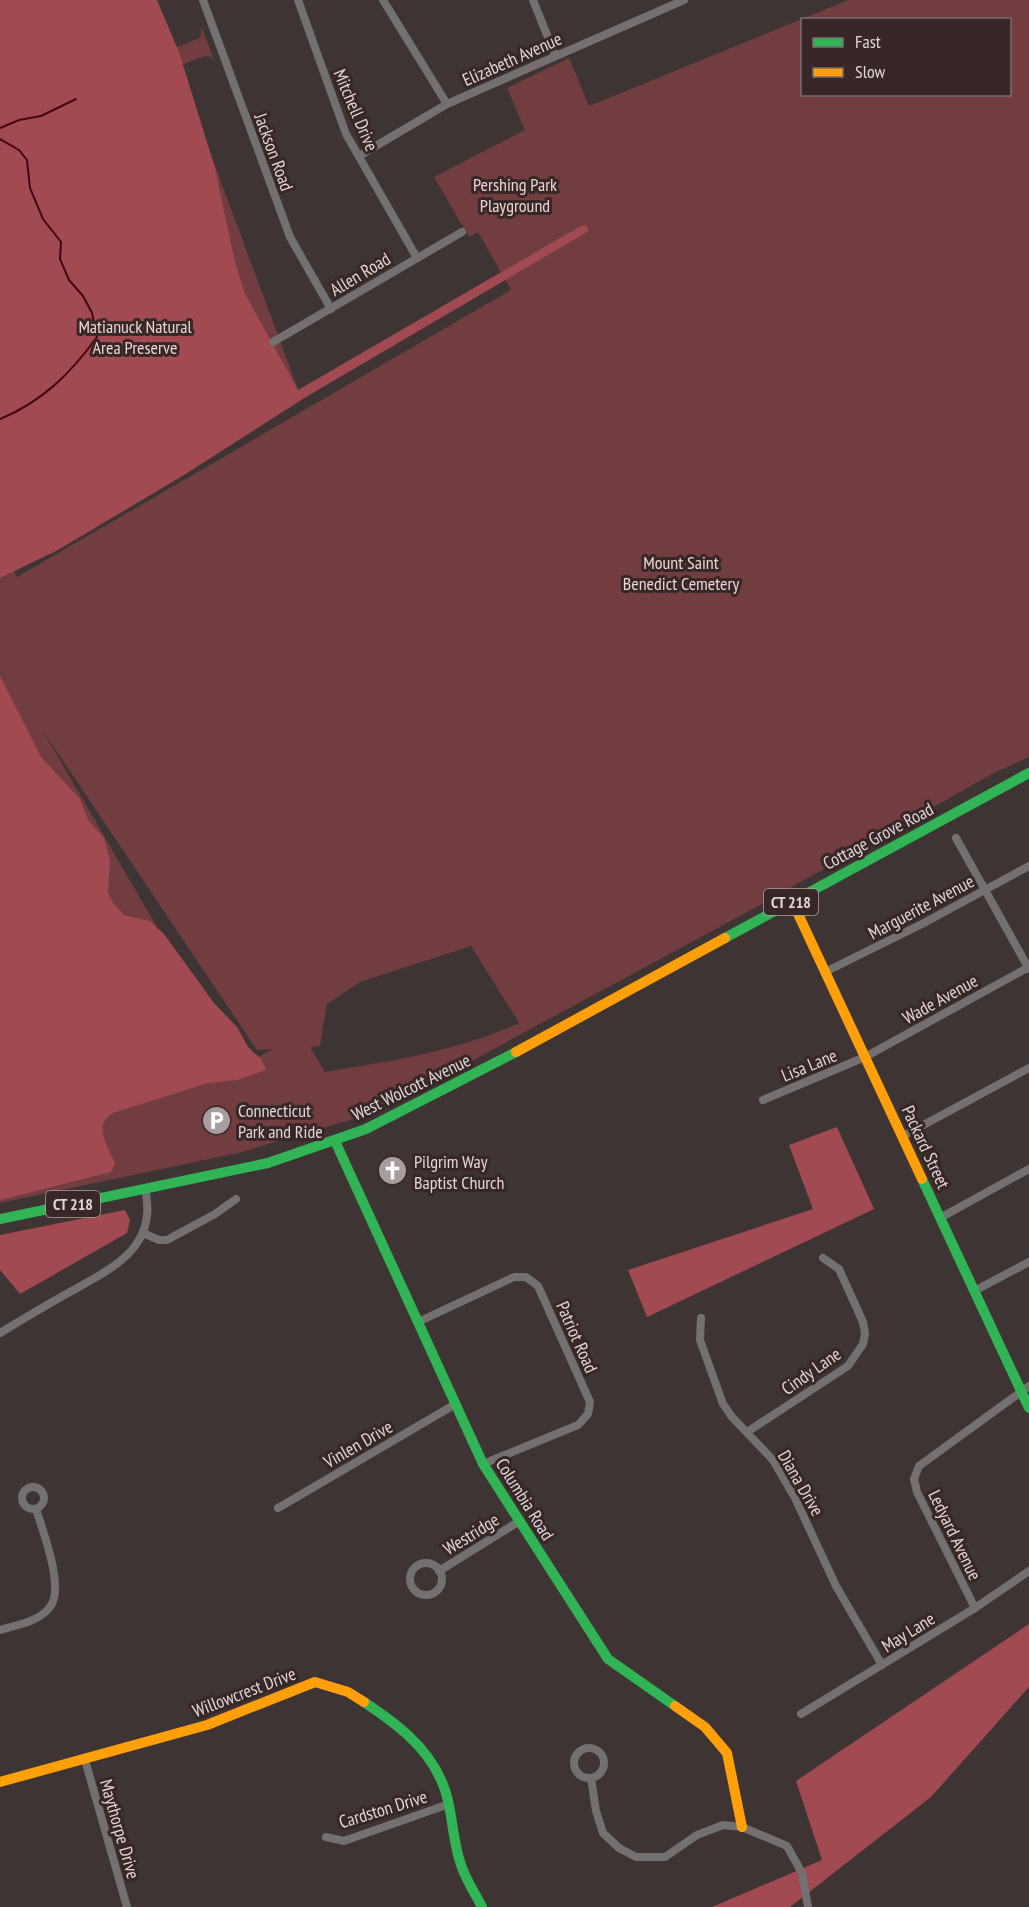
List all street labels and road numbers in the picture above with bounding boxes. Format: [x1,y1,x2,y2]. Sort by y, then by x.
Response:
street label: Elizabeth Avenue [459,27,565,91]
street label: Mitchell Drive [328,66,384,154]
street label: Jackson Road [249,109,299,194]
street label: Allen Road [325,247,395,301]
street label: Cottage Grove Road [819,797,937,875]
street label: Marguerite Avenue [864,869,978,945]
road number: CT 218 [764,889,818,915]
street label: Wade Avenue [898,969,982,1029]
street label: Lisa Lane [778,1043,840,1087]
street label: West Wolcott Avenue [348,1048,474,1126]
street label: Packard Street [897,1102,955,1192]
road number: CT 218 [46,1191,100,1217]
street label: Patriot Road [551,1298,603,1376]
street label: Cindy Lane [777,1342,845,1400]
street label: Vinlen Drive [318,1415,397,1474]
street label: Diana Drive [773,1446,829,1520]
street label: Columbia Road [491,1454,559,1544]
street label: Ledyard Avenue [923,1486,987,1584]
street label: Westridge [439,1508,503,1560]
street label: May Lane [877,1607,939,1657]
street label: Willowcrest Drive [189,1662,299,1722]
street label: Maythorpe Drive [95,1776,145,1882]
street label: Cardston Drive [336,1785,430,1833]

